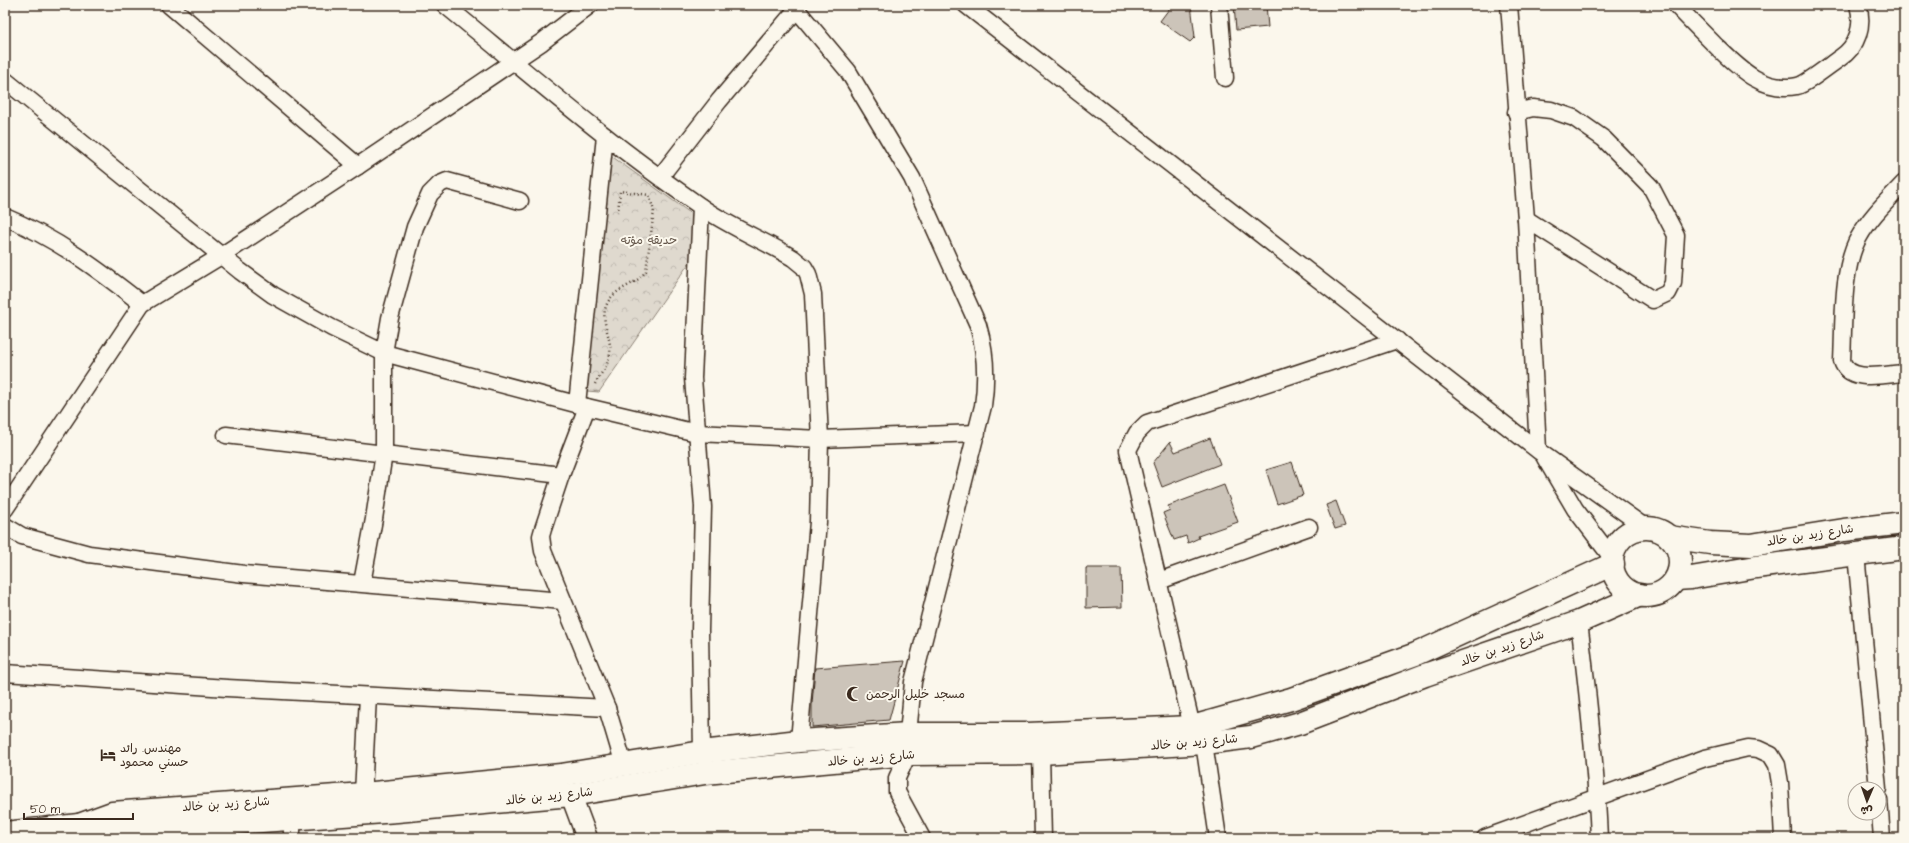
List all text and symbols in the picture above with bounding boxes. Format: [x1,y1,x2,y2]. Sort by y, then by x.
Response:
park label: حديقه مؤته [621,232,677,249]
street label: شارع زيد بن خالد [1765,520,1855,551]
street label: شارع زيد بن خالد [1458,626,1546,671]
mosque icon: مسجد خليل الرحمن [845,685,863,703]
place label: مسجد خليل الرحمن [866,686,965,703]
street label: شارع زيد بن خالد [1150,730,1238,755]
place label: مهندس. رائد حسني محمود [120,740,189,773]
hotel icon: مهندس. رائد حسني محمود [99,746,117,764]
street label: شارع زيد بن خالد [827,746,915,771]
north arrow [1847,781,1887,821]
street label: شارع زيد بن خالد [505,783,594,810]
street label: شارع زيد بن خالد [182,793,270,816]
scale bar [24,795,133,821]
text: 50 m [30,801,61,818]
text: ش [1860,803,1873,818]

